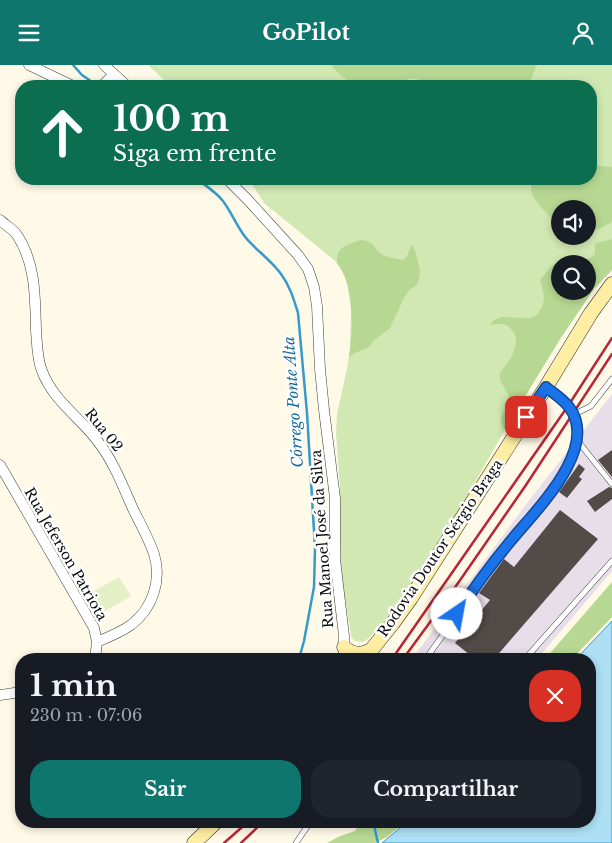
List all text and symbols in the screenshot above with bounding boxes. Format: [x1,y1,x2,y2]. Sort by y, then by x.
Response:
icon: menu [15,19,43,47]
text: GoPilot [262,19,350,46]
icon: person [569,19,597,47]
text: 100 m [113,97,229,140]
icon: ahead [30,100,95,165]
text: Siga em frente [113,140,277,167]
map controls [551,200,596,300]
button: sound [551,200,596,245]
button: search [551,255,596,300]
water label: Córrego Ponte Alta [279,336,307,468]
pin [505,396,547,438]
icon: arrive [512,403,540,431]
street label: Rua 02 [81,405,127,455]
street label: Rua Manoel José da Silva [307,449,337,629]
street label: Rodovia Doutor Sérgio Braga [374,456,506,640]
street label: Rua Jeferson Patriota [20,484,112,624]
position arrow [430,587,482,639]
text: 1 min [30,667,117,704]
button: close [529,670,581,722]
text: 230 m · 07:06 [30,705,142,725]
button: Sair [30,760,301,818]
button: Compartilhar [311,760,581,818]

